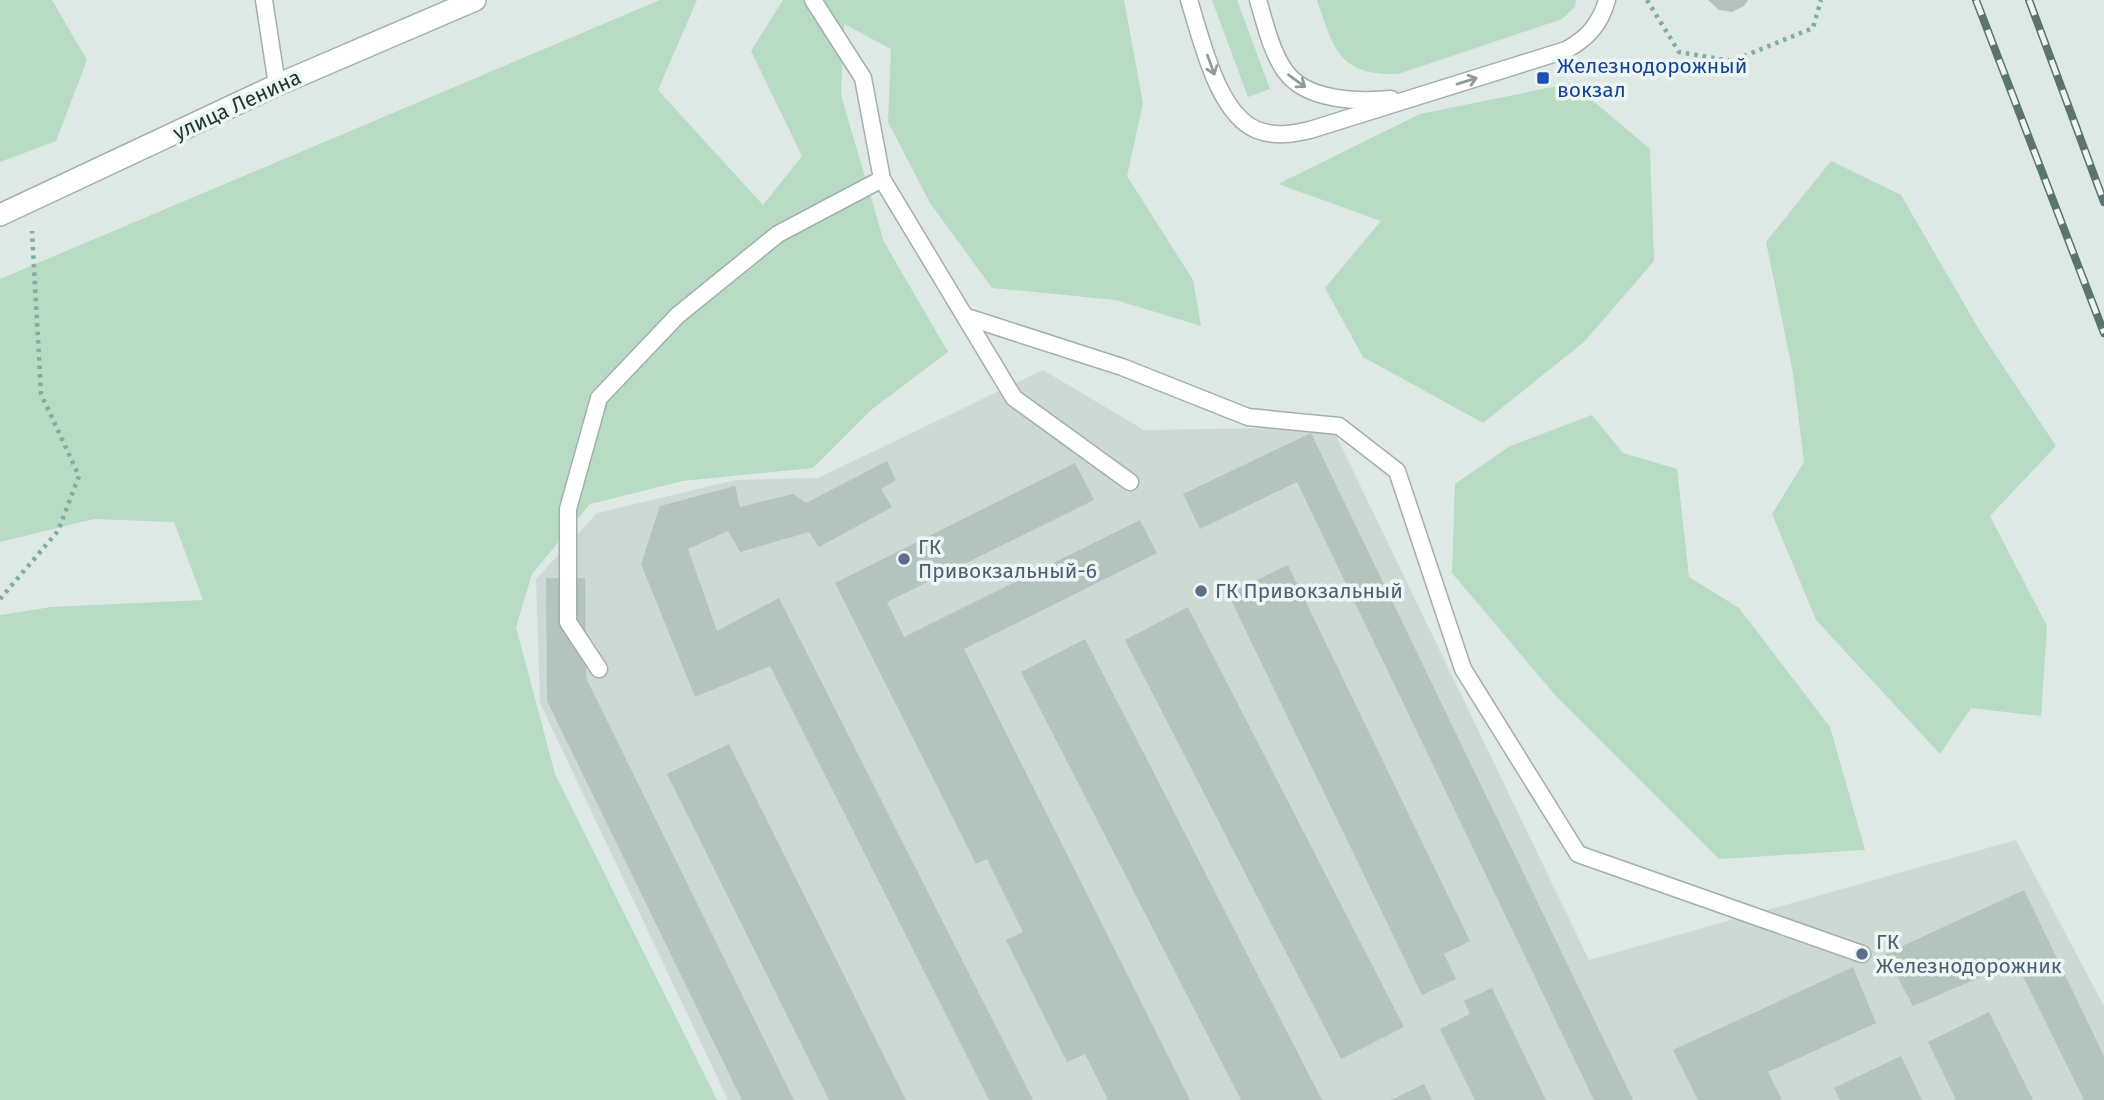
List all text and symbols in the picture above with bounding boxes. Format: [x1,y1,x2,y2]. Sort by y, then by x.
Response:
one-way arrow [1206,53,1218,75]
place label: Железнодорожный вокзал [1557,53,1747,103]
street label: улица Ленина [169,64,305,146]
marker: Железнодорожный вокзал [1535,70,1551,86]
one-way arrow [1288,74,1306,89]
one-way arrow [1456,74,1478,87]
place label: ГК Привокзальный-6 [918,534,1097,584]
marker: ГК Привокзальный-6 [896,551,912,567]
place label: ГК Привокзальный [1215,578,1403,604]
marker: ГК Привокзальный [1193,583,1209,599]
place label: ГК Железнодорожник [1876,929,2062,979]
marker: ГК Железнодорожник [1854,946,1870,962]

